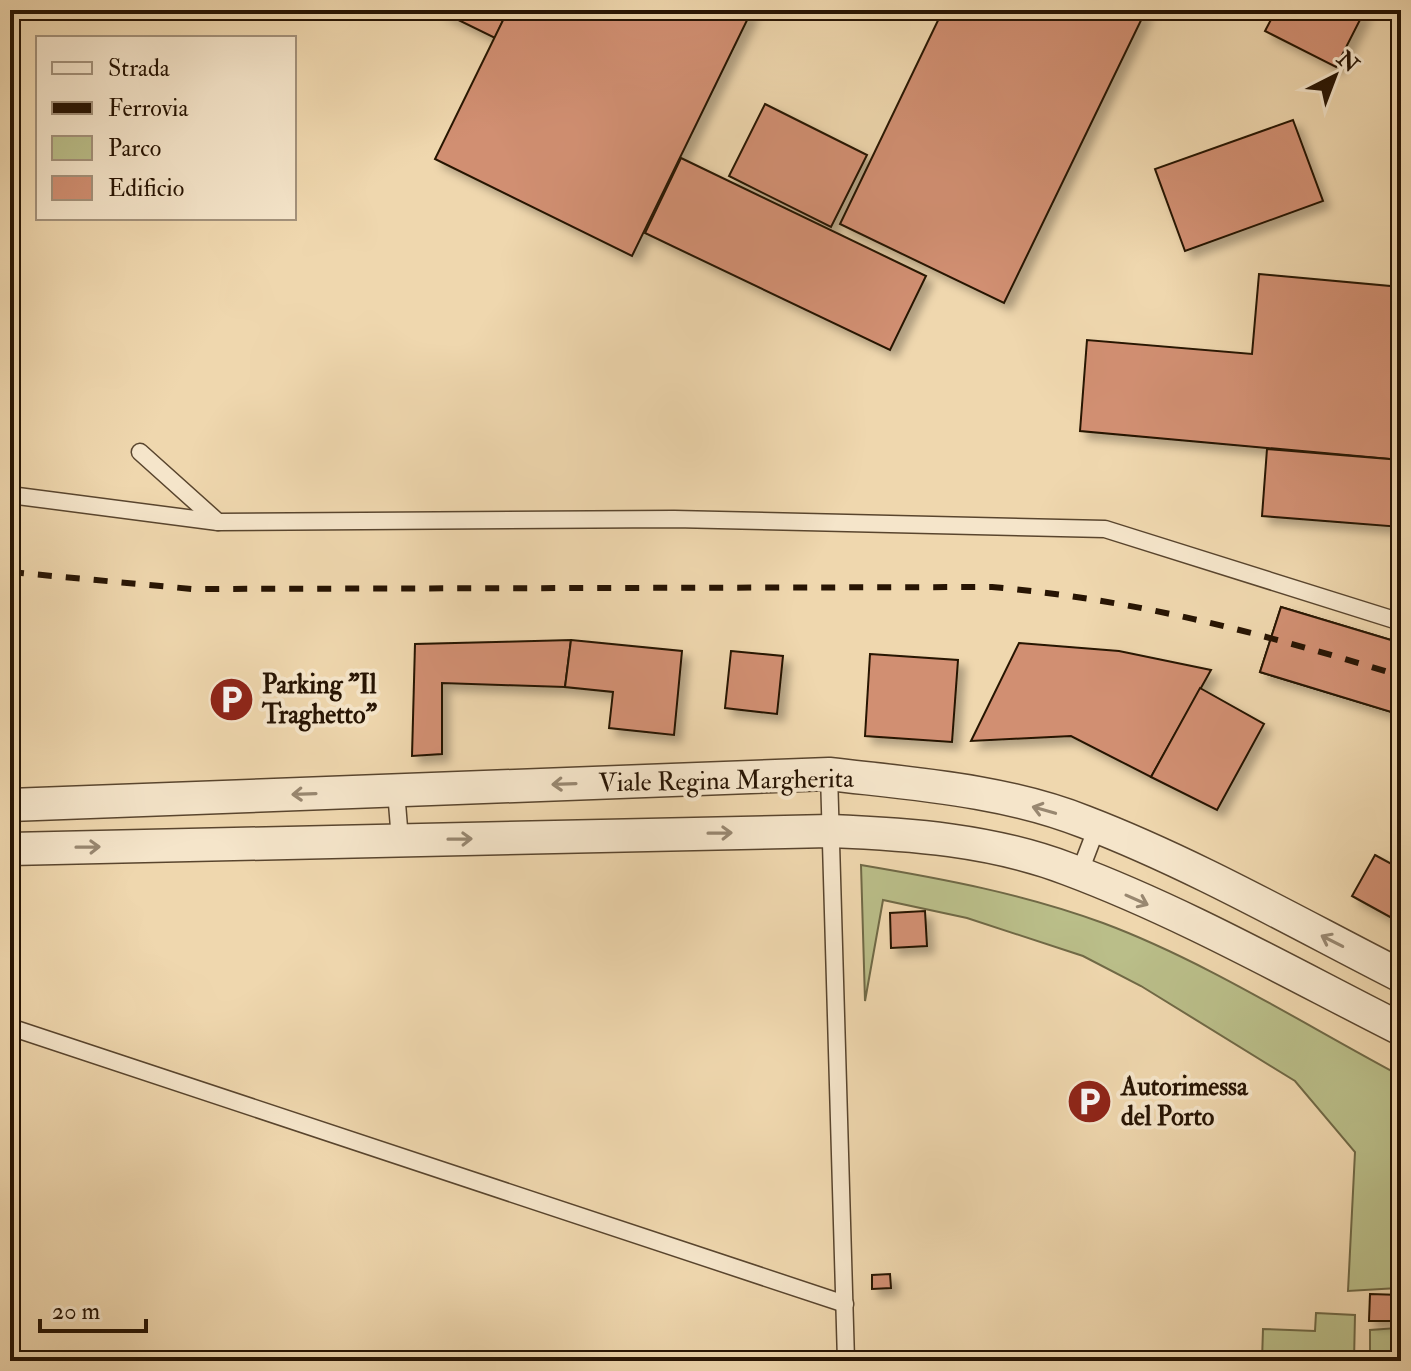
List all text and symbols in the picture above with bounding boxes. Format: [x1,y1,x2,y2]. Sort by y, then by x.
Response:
legend [36,36,296,220]
north arrow [1295,36,1375,116]
text: N [1330,44,1365,79]
text: Strada [108,53,171,84]
text: Ferrovia [108,93,189,124]
text: Parco [108,133,161,164]
text: Edificio [108,173,184,204]
place label: Parking "Il Traghetto" [261,669,377,732]
parking icon: Parking "Il Traghetto" [207,676,255,724]
street label: Viale Regina Margherita [598,763,854,799]
one-way arrow [551,777,578,792]
one-way arrow [291,787,318,802]
one-way arrow [1032,802,1058,817]
one-way arrow [706,826,733,841]
one-way arrow [446,831,473,847]
one-way arrow [74,839,101,855]
one-way arrow [1124,893,1149,908]
one-way arrow [1320,932,1344,948]
place label: Autorimessa del Porto [1120,1071,1249,1133]
parking icon: Autorimessa del Porto [1066,1078,1114,1126]
scale bar [40,1283,146,1333]
text: 20 m [52,1296,101,1327]

